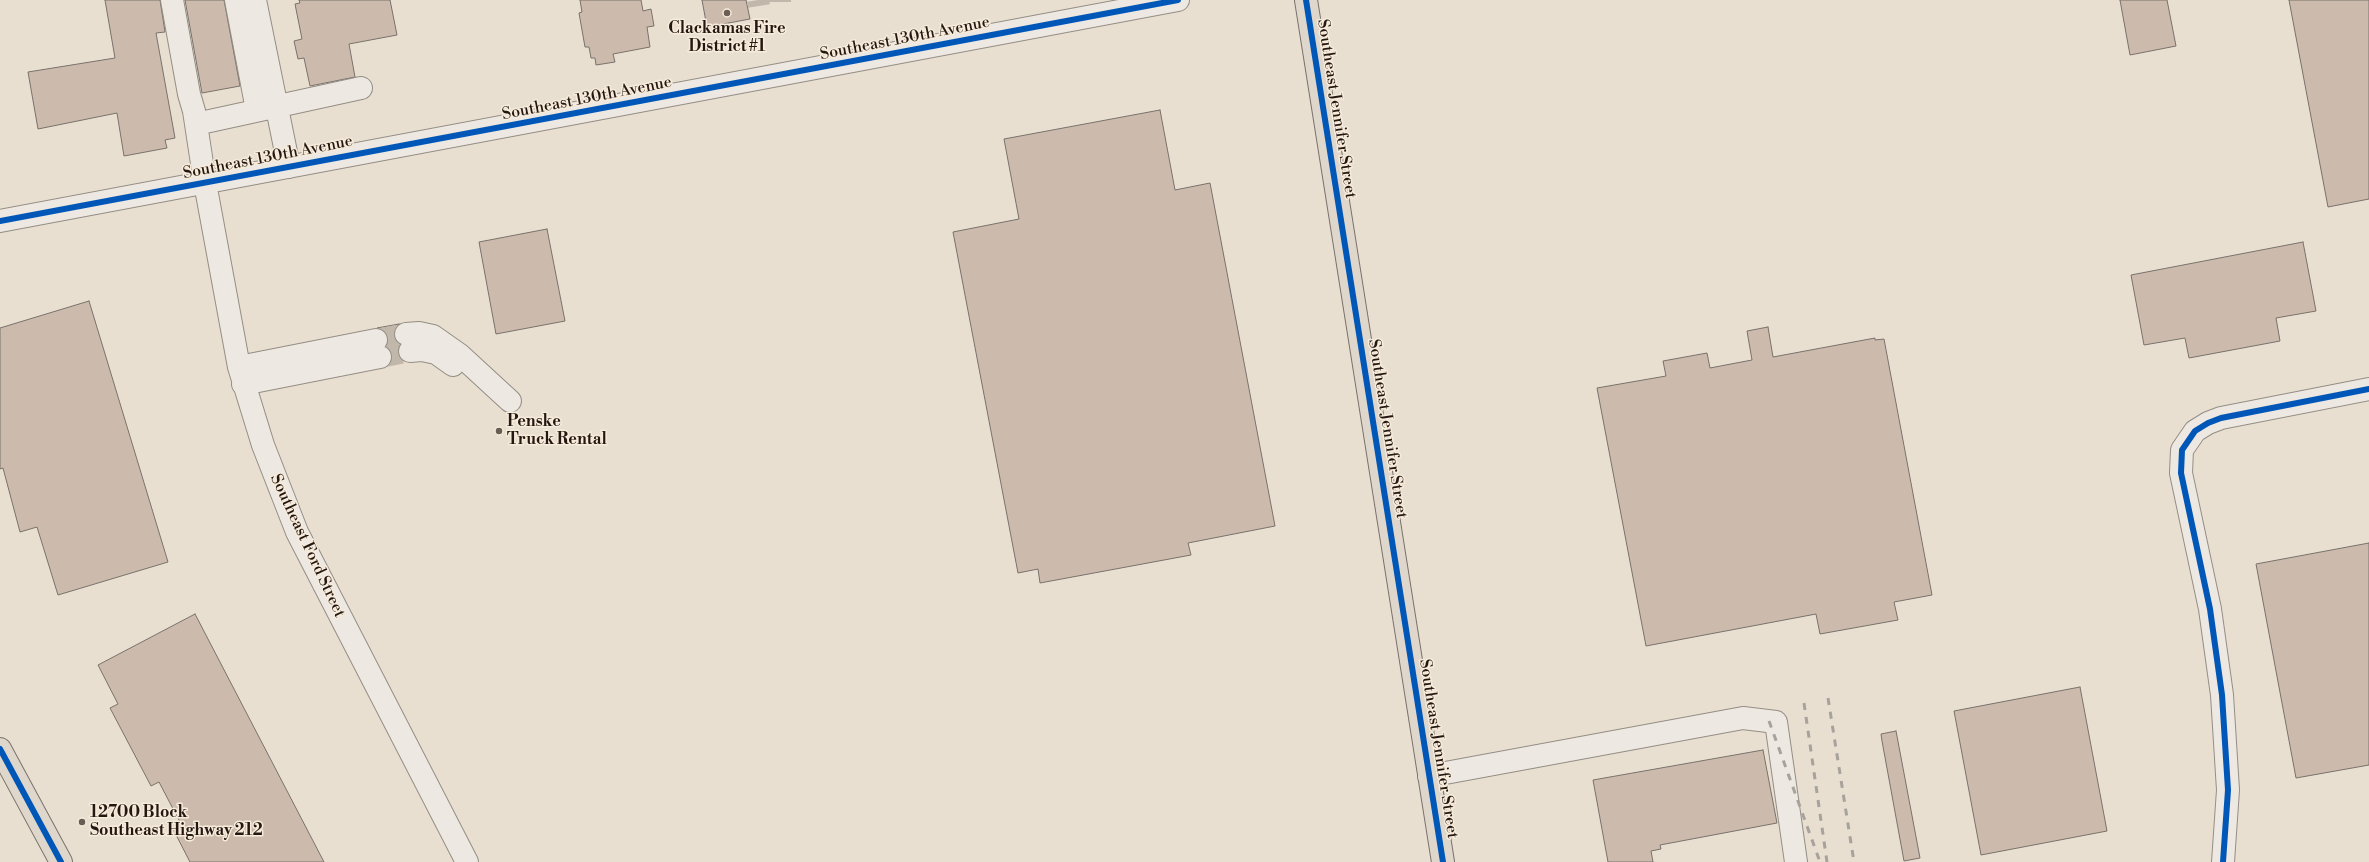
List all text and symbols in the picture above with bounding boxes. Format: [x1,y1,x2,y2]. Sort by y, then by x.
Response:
marker: Clackamas Fire District #1 [722,8,732,18]
street label: Southeast 130th Avenue [818,13,992,65]
street label: Southeast Jennifer Street [1312,18,1360,200]
place label: Clackamas Fire District #1 [668,19,786,57]
street label: Southeast 130th Avenue [500,73,674,125]
street label: Southeast 130th Avenue [181,132,355,184]
street label: Southeast Jennifer Street [1363,338,1411,520]
place label: Penske Truck Rental [507,412,607,450]
marker: Penske Truck Rental [494,426,504,436]
street label: Southeast Ford Street [265,471,349,621]
street label: Southeast Jennifer Street [1414,658,1462,840]
place label: 12700 Block Southeast Highway 212 [90,803,263,841]
marker: 12700 Block Southeast Highway 212 [77,817,87,827]

